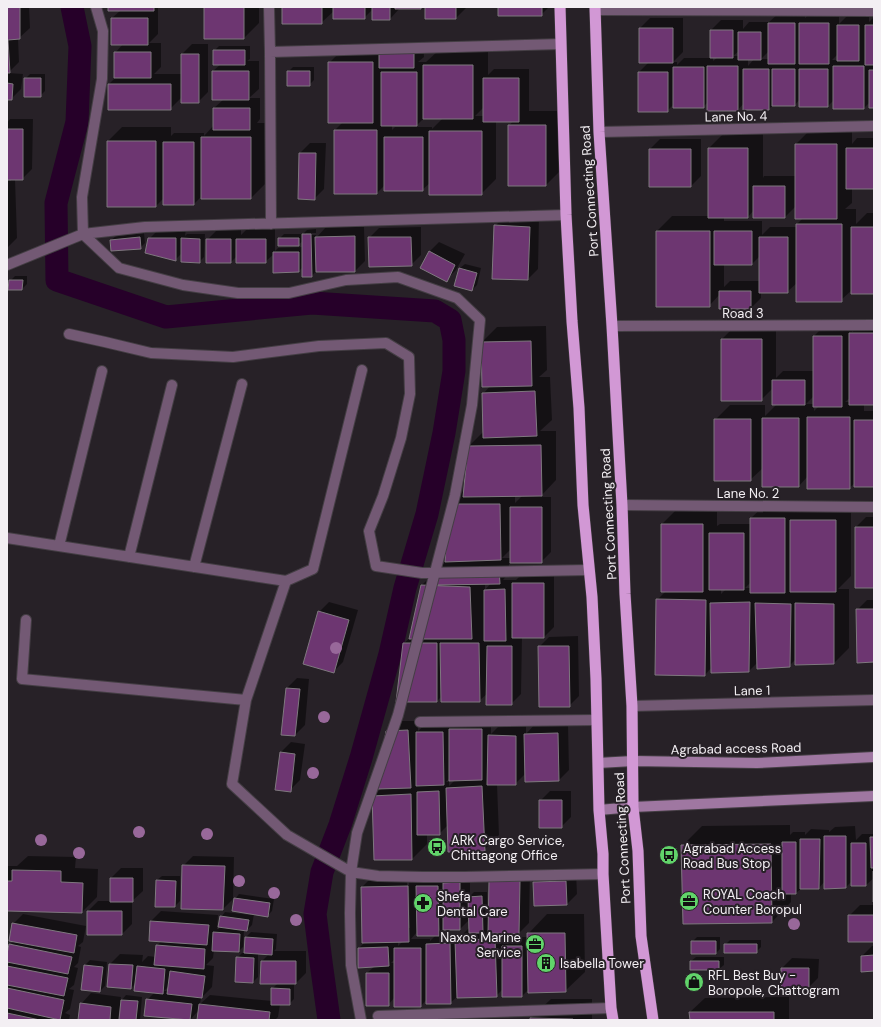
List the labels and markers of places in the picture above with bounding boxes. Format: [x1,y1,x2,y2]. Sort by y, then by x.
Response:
place label: ARK Cargo Service, Chittagong Office [451,832,565,864]
bus stop icon: ARK Cargo Service, Chittagong Office [426,836,448,858]
place label: Agrabad Access Road Bus Stop [683,840,781,872]
bus stop icon: Agrabad Access Road Bus Stop [658,844,680,866]
place label: ROYAL Coach Counter Boropul [703,886,802,918]
place label: Shefa Dental Care [437,888,508,920]
office icon: ROYAL Coach Counter Boropul [678,890,700,912]
pharmacy icon: Shefa Dental Care [412,892,434,914]
place label: Naxos Marine Service [440,929,521,961]
office icon: Naxos Marine Service [524,933,546,955]
building icon: Isabella Tower [535,952,557,974]
place label: Isabella Tower [560,955,644,972]
place label: RFL Best Buy - Boropole, Chattogram [708,967,840,999]
shop icon: RFL Best Buy - Boropole, Chattogram [683,971,705,993]

